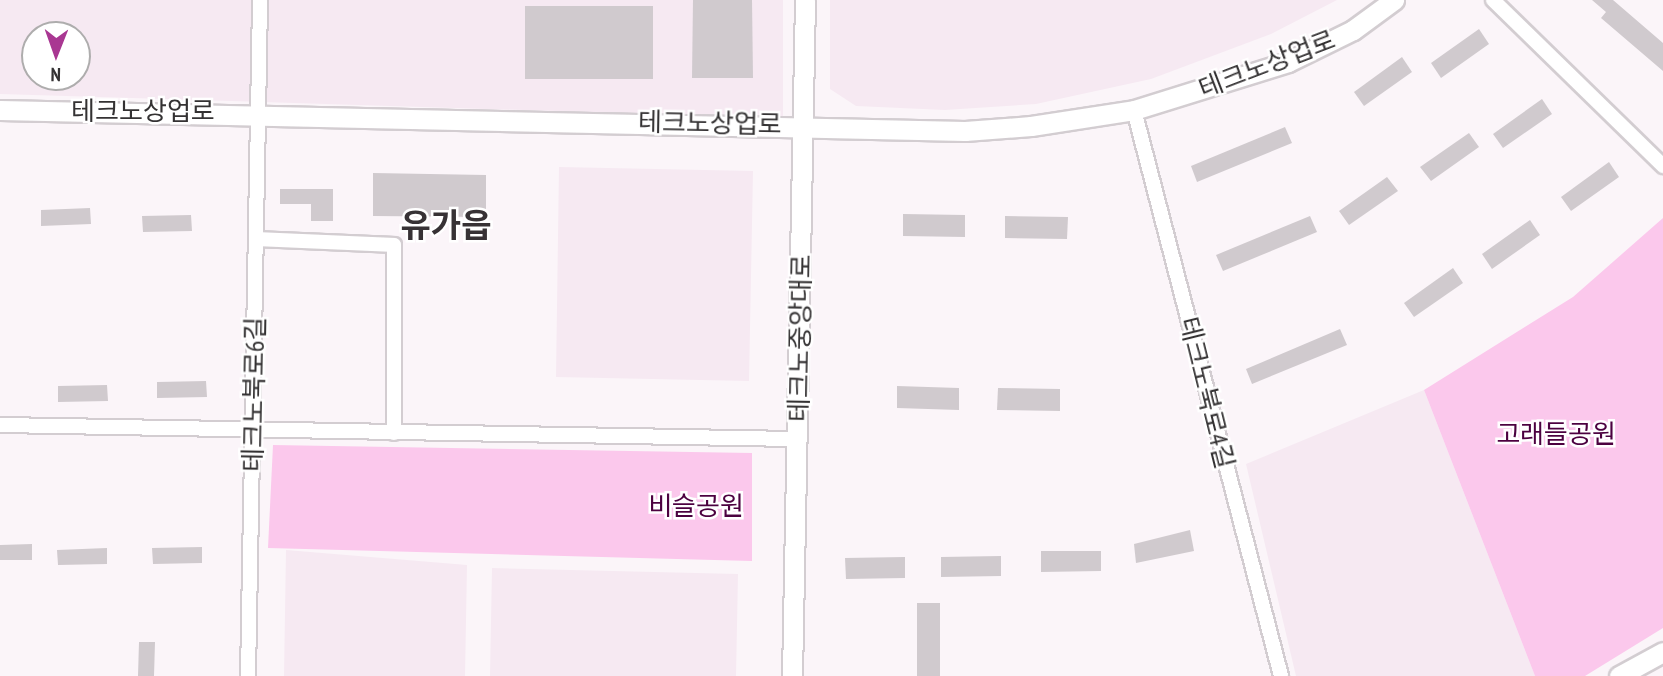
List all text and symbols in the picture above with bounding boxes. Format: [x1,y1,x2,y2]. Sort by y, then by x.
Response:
north arrow [21,21,91,91]
street label: 테크노상업로 [1194,24,1340,104]
text: N [50,63,61,87]
street label: 테크노상업로 [71,95,215,127]
street label: 테크노상업로 [638,106,782,140]
district label: 유가읍 [400,205,492,245]
street label: 테크노중앙대로 [783,254,817,422]
street label: 테크노북로4길 [1173,314,1241,472]
street label: 테크노북로6길 [237,316,271,472]
park label: 고래들공원 [1496,418,1616,450]
park label: 비슬공원 [648,490,744,522]

